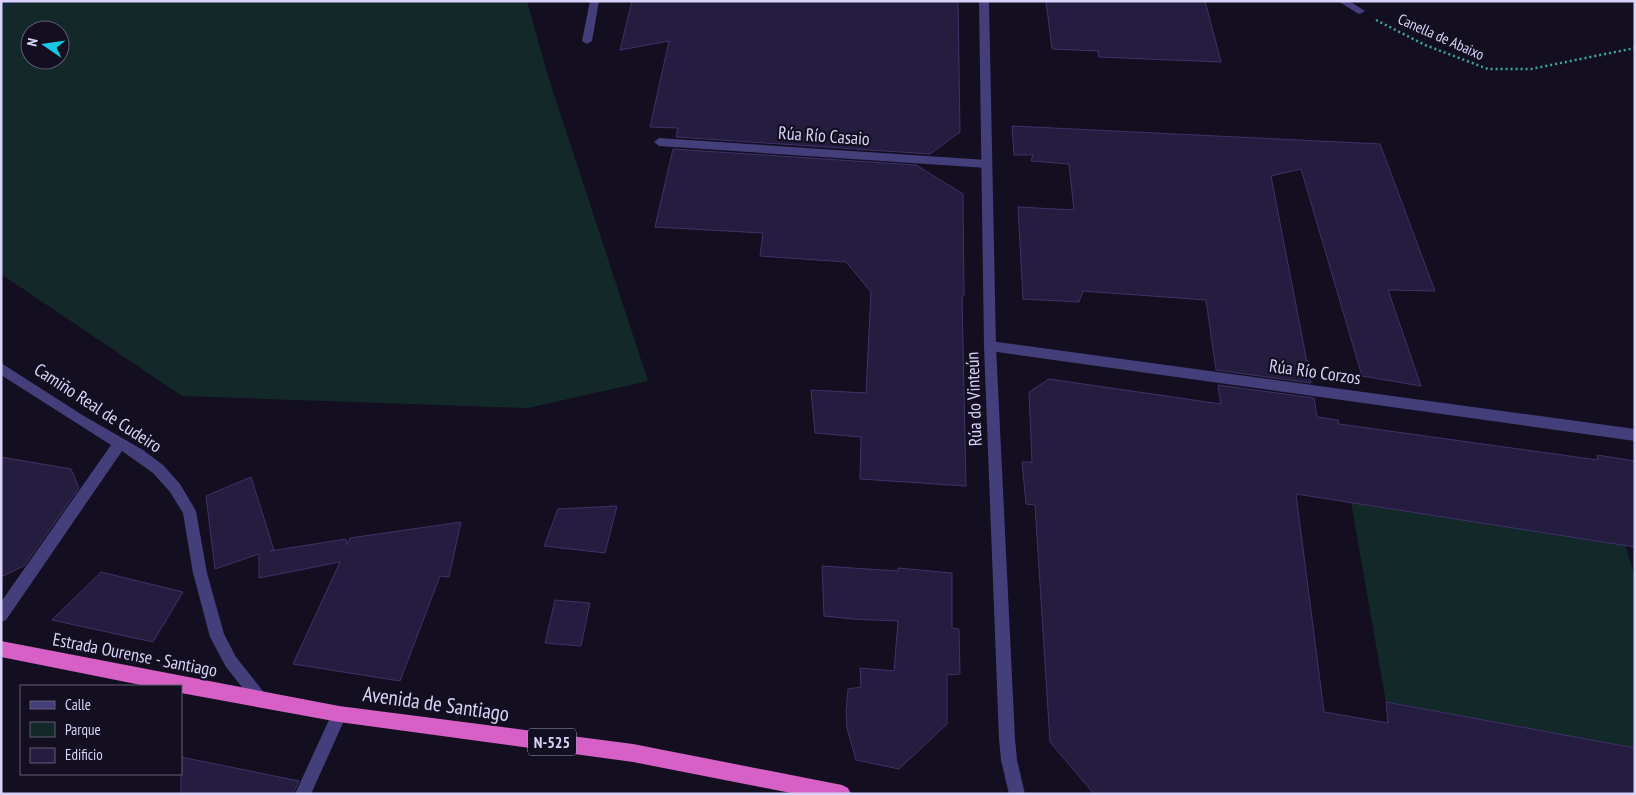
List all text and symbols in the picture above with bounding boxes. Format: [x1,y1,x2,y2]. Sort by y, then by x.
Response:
street label: Canella de Abaixo [1395,9,1487,64]
north arrow [20,20,70,70]
text: N [23,36,42,48]
street label: Rúa Río Casaio [777,121,871,150]
street label: Rúa do Vinteún [960,351,987,447]
street label: Rúa Río Corzos [1268,354,1362,389]
street label: Camiño Real de Cudeiro [30,358,167,458]
street label: Estrada Ourense - Santiago [51,627,220,682]
street label: Avenida de Santiago [361,680,511,727]
legend [20,685,182,775]
text: Calle [65,695,91,714]
text: Parque [65,720,101,739]
road number: N-525 [528,729,576,756]
text: Edificio [65,745,103,764]

